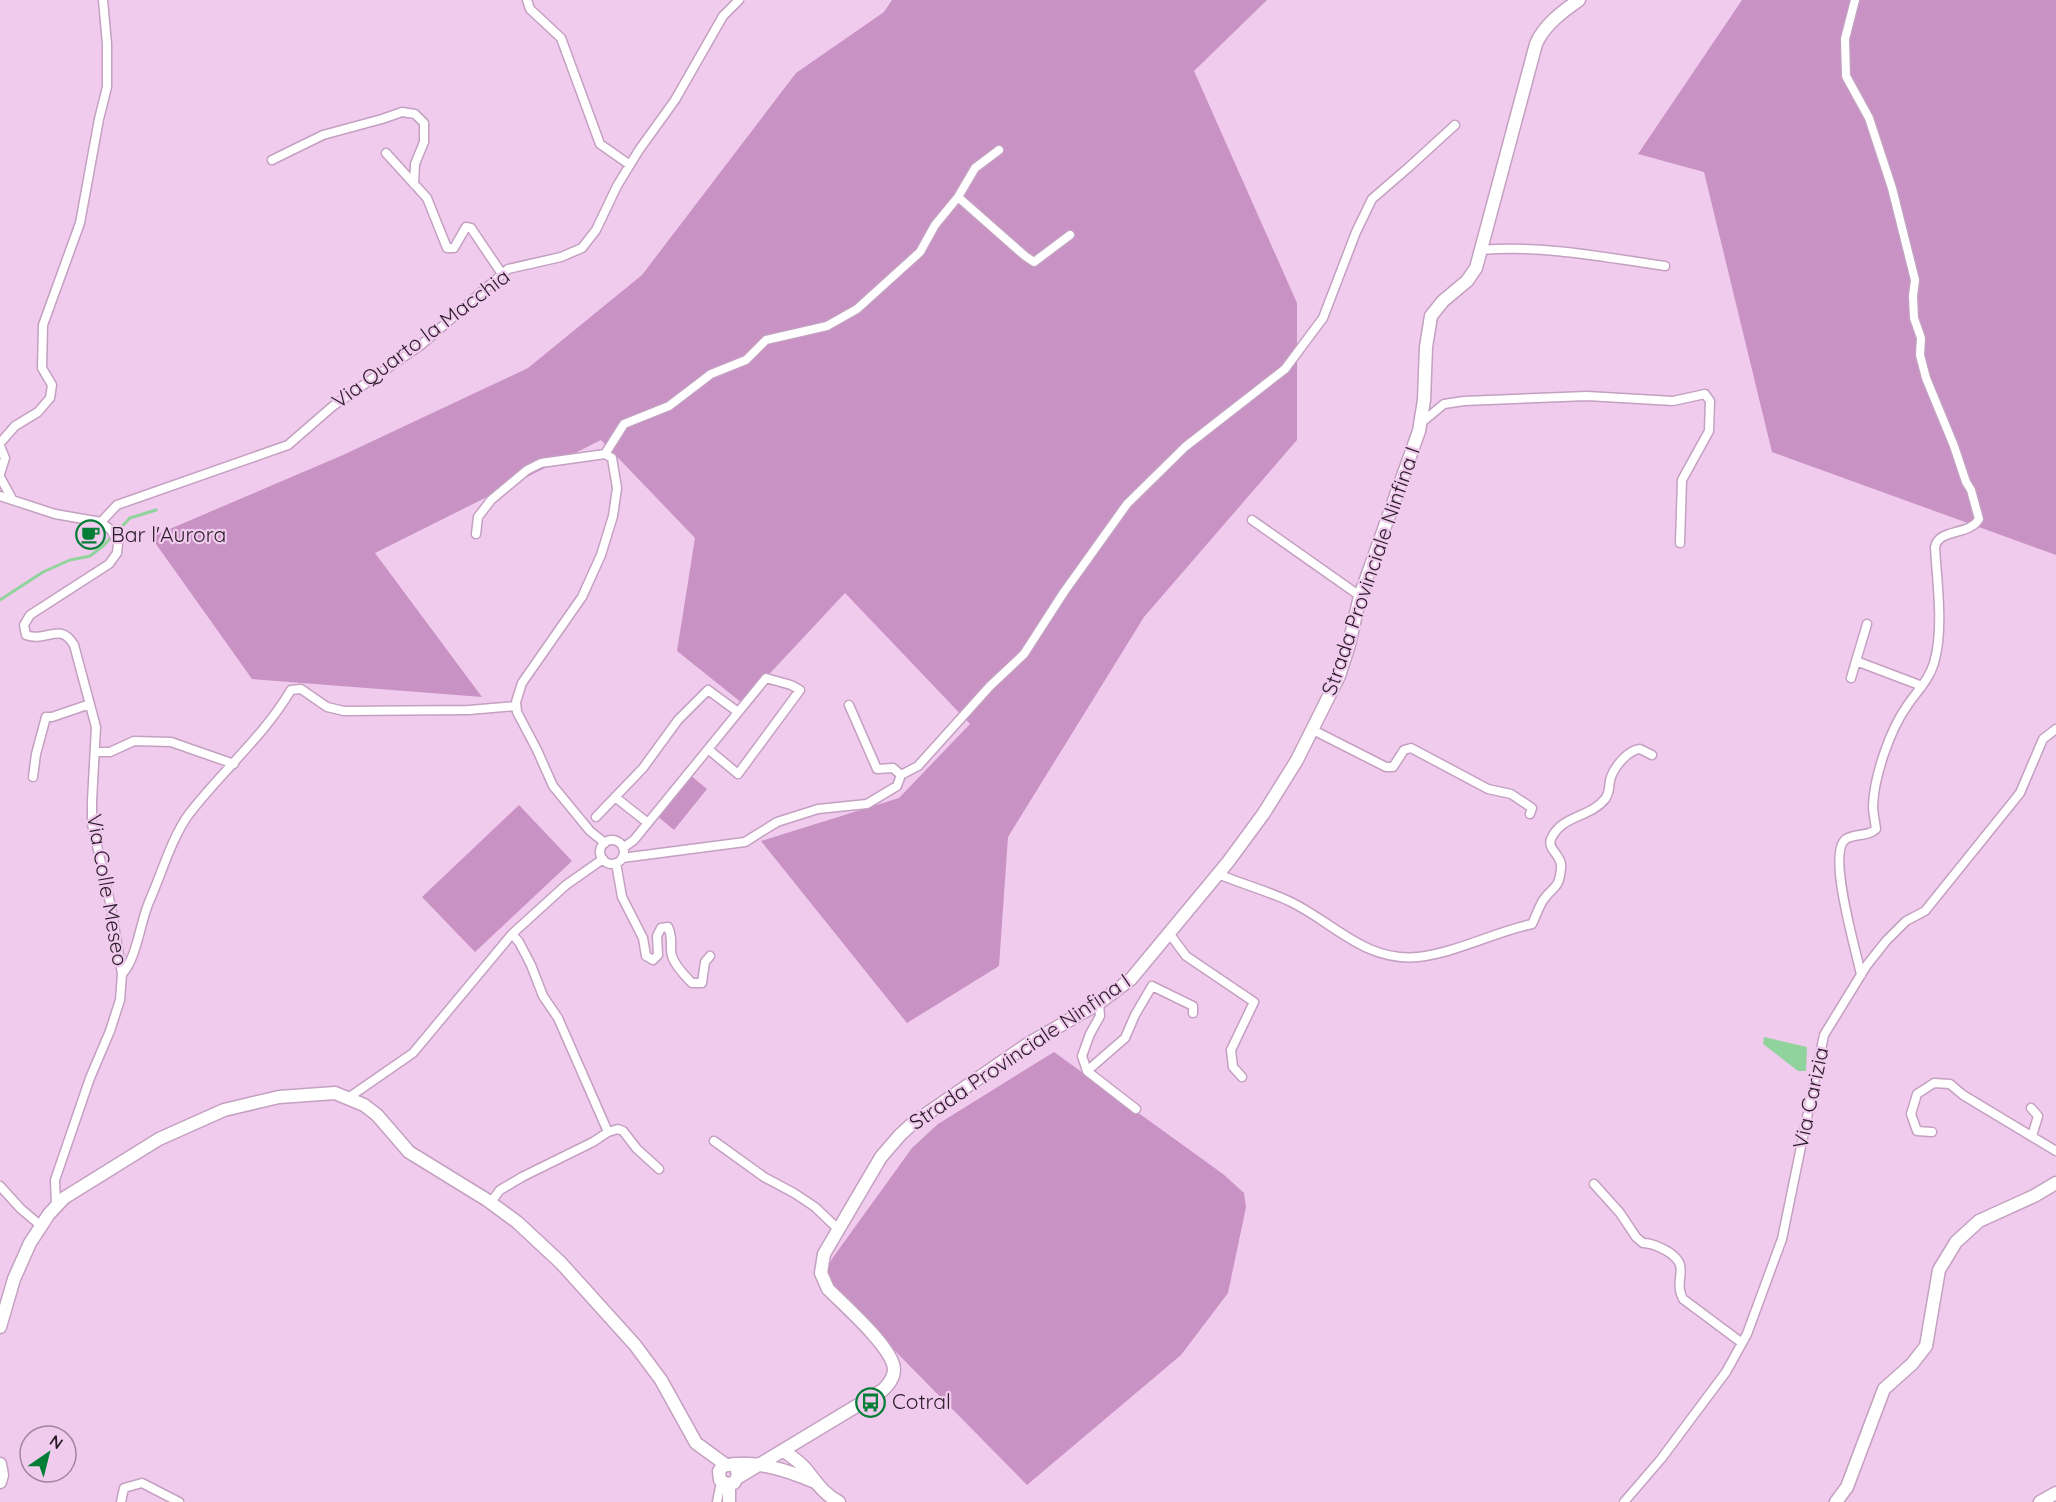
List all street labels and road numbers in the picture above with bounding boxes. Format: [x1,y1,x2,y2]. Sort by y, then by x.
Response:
street label: Via Quarto la Macchia [326,263,514,413]
street label: Strada Provinciale Ninfina I [1315,443,1425,698]
street label: Via Colle Meseo [82,812,134,968]
street label: Strada Provinciale Ninfina I [904,967,1135,1135]
street label: Via Carizia [1787,1045,1833,1151]

